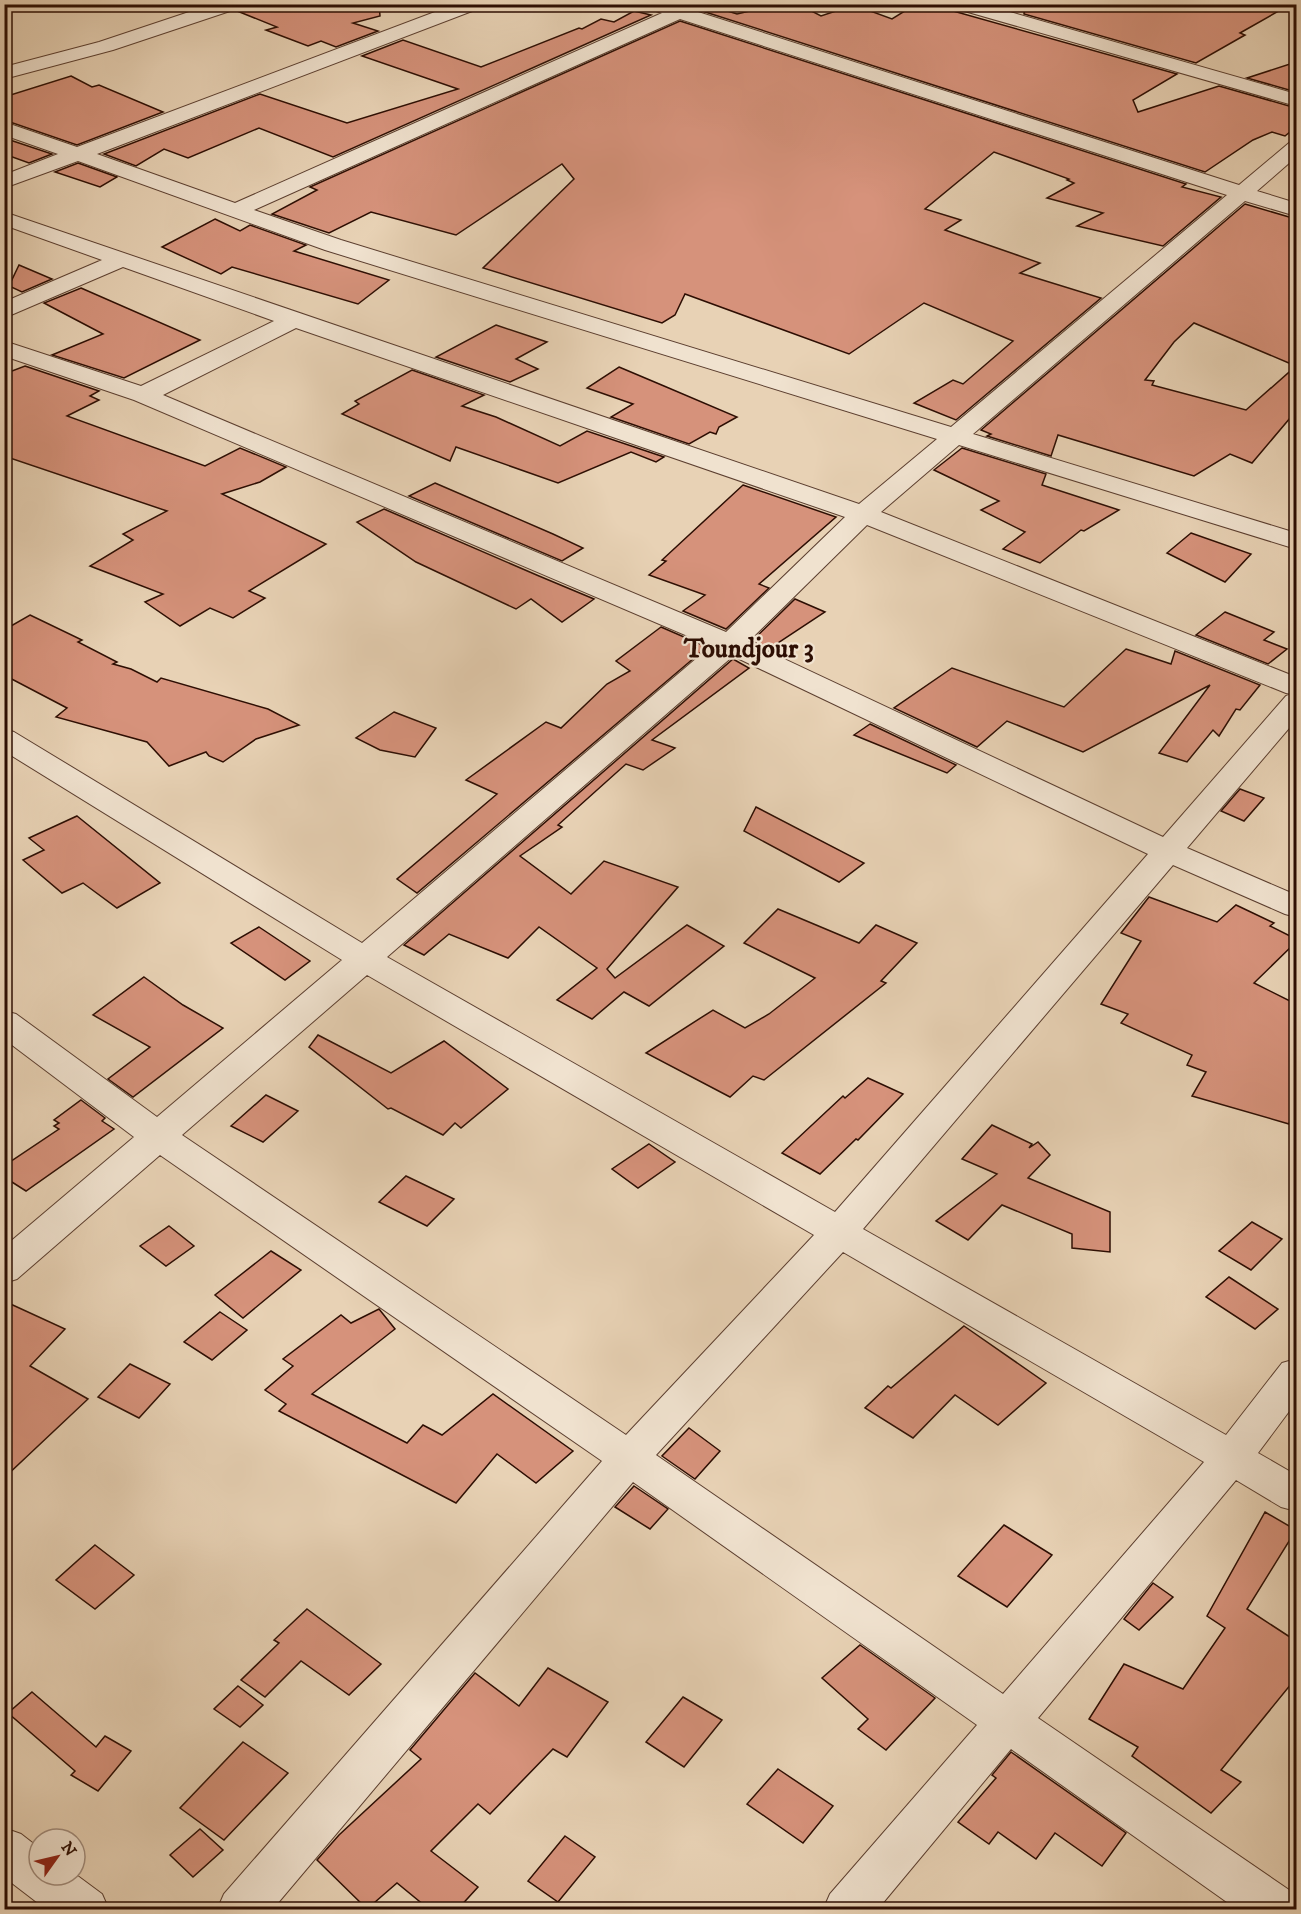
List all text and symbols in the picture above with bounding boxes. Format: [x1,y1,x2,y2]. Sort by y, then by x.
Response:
district label: Toundjour 3 [683,632,814,666]
north arrow [27,1827,87,1887]
text: N [57,1838,81,1860]

